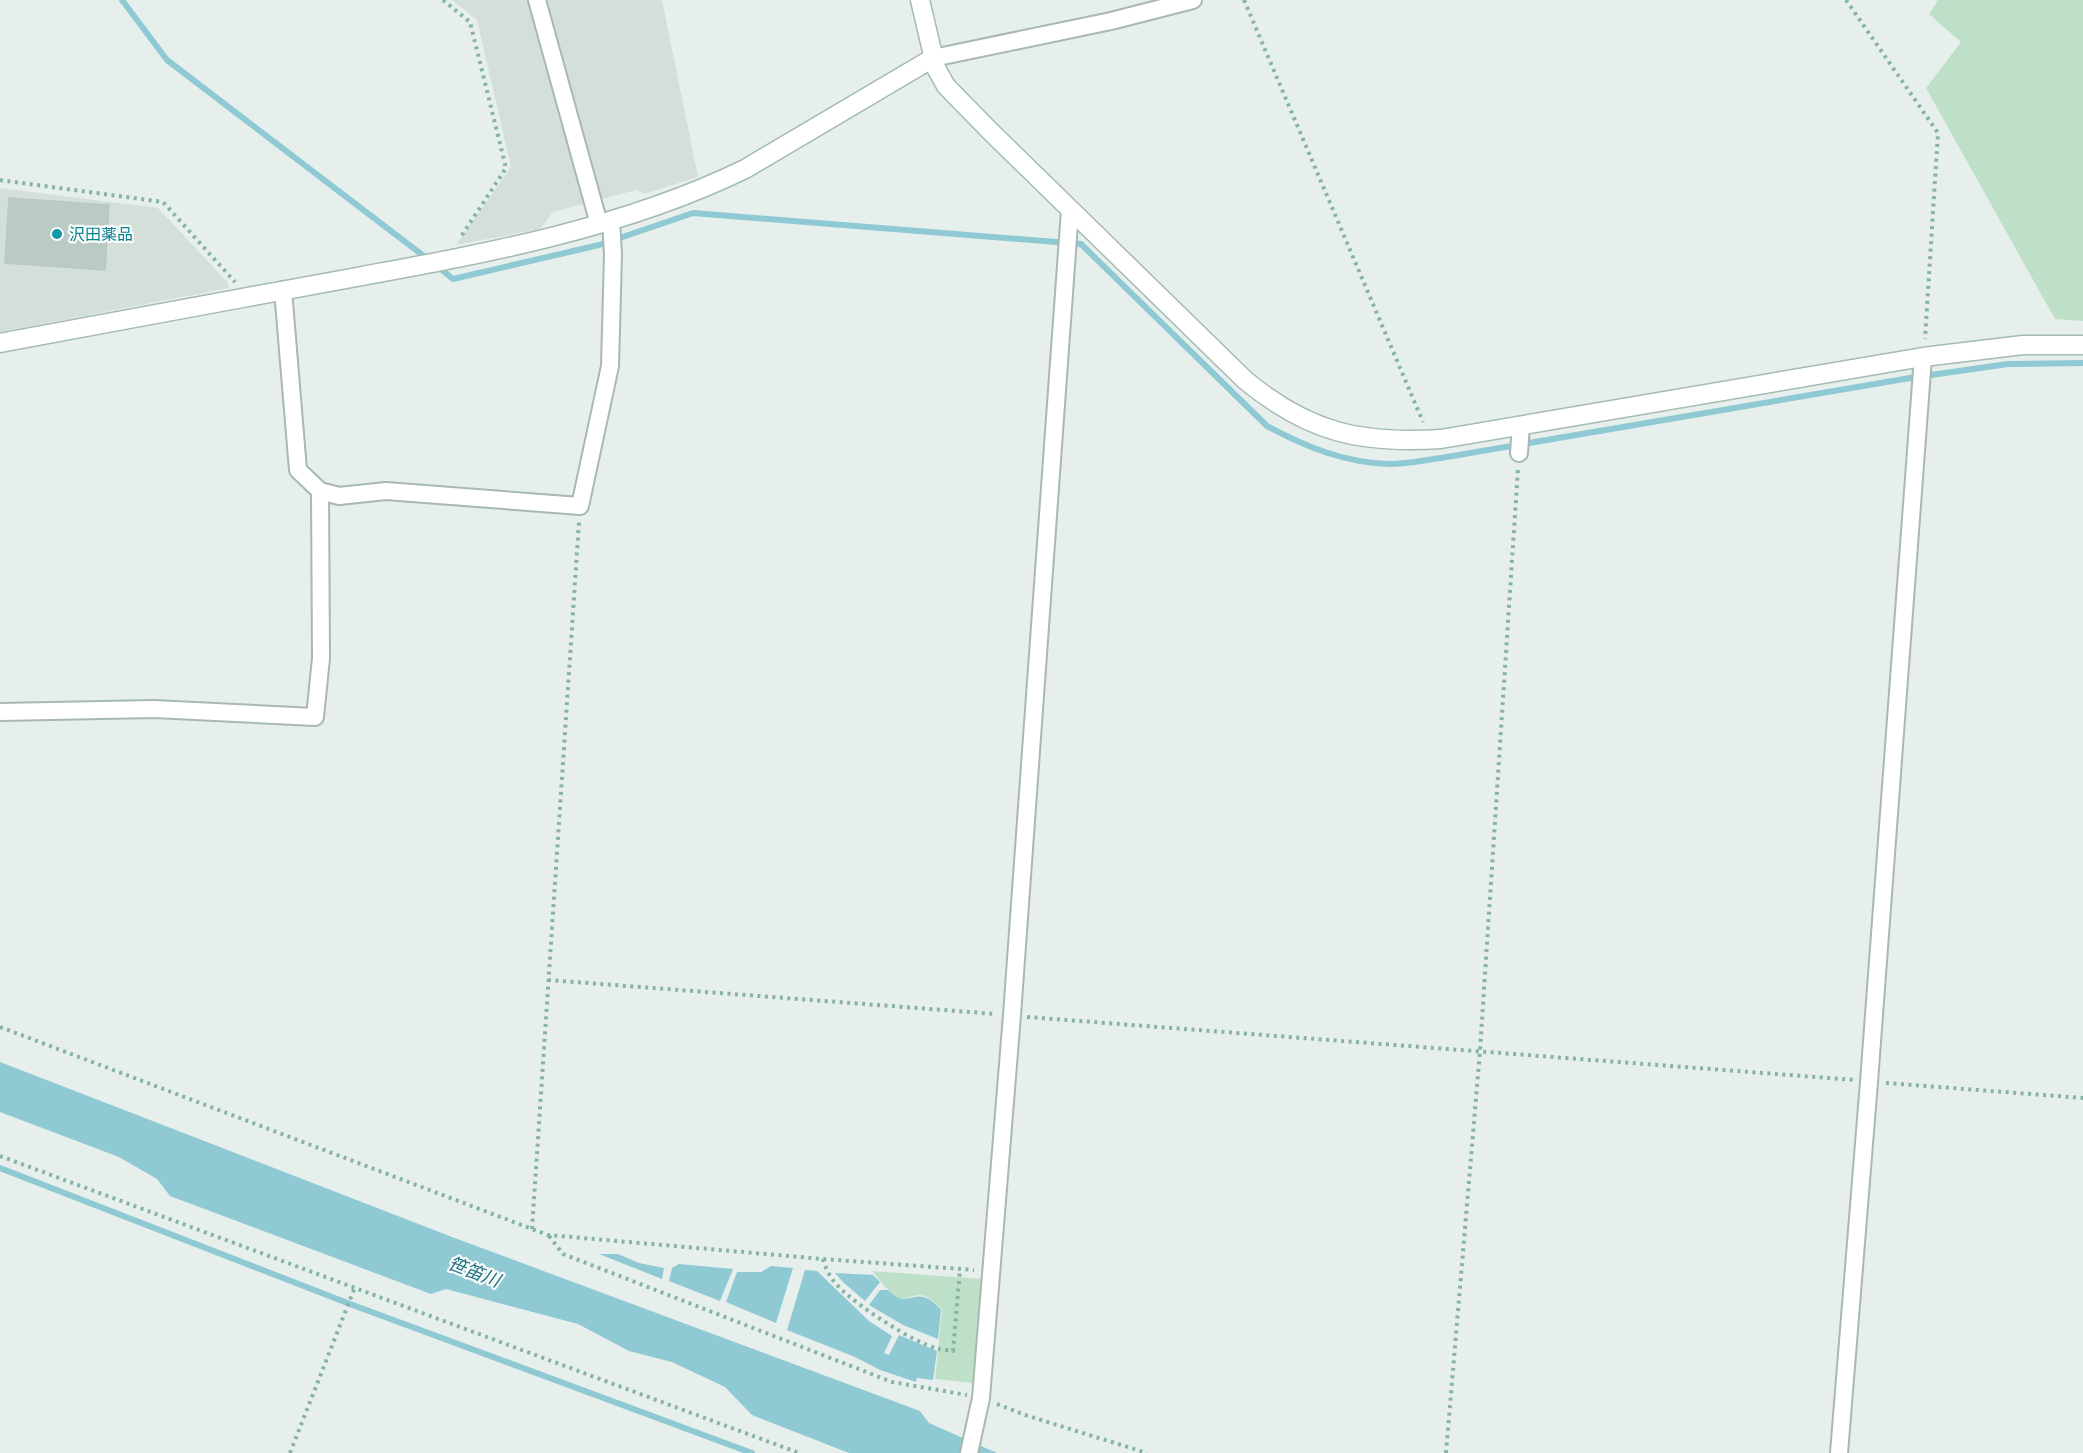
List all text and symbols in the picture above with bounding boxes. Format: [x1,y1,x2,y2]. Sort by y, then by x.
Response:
place label: 沢田薬品 [69,224,133,244]
marker: 沢田薬品 [50,227,64,241]
water label: 笹笛川 [445,1251,505,1293]

